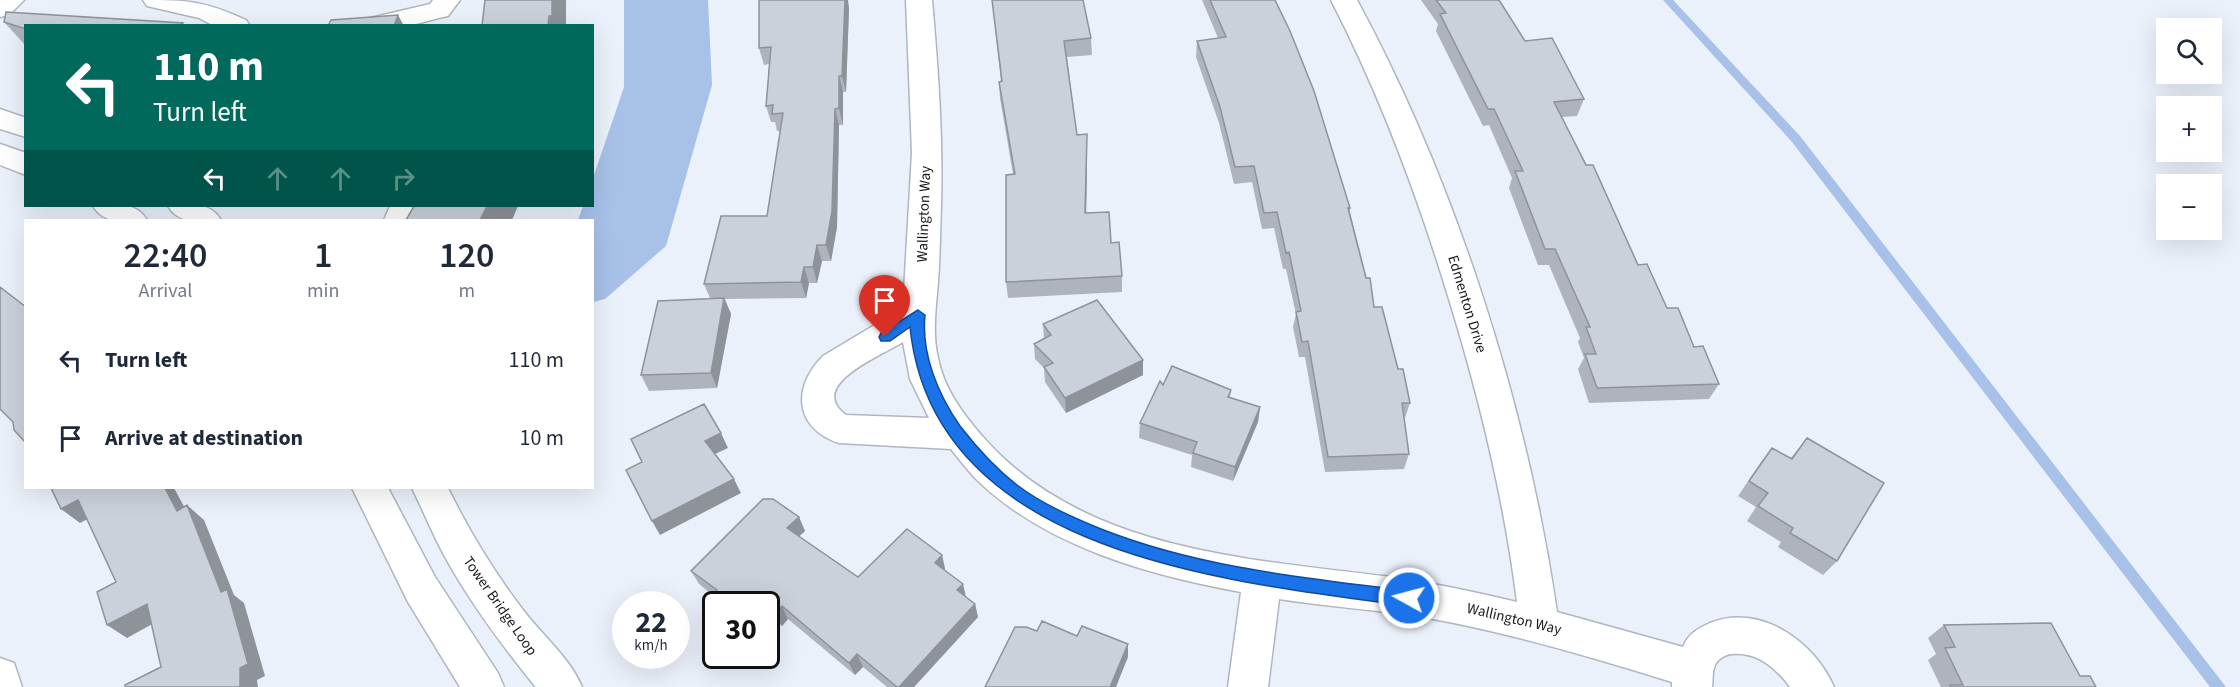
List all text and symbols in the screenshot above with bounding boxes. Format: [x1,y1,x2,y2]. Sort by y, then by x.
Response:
map controls [2156,18,2222,240]
button: search [2156,18,2222,84]
text: 110 m [153,37,264,97]
icon: left [54,48,132,126]
text: Turn left [153,93,247,132]
button: + [2156,96,2222,162]
icon: left [198,162,231,195]
icon: ahead [261,162,294,195]
icon: ahead [324,162,357,195]
icon: right [387,162,420,195]
street label: Wallington Way [912,165,936,263]
button: − [2156,174,2222,240]
text: 22:40 [124,230,207,281]
text: 1 [314,230,332,281]
text: 120 [439,230,494,281]
street label: Edmenton Drive [1442,253,1492,355]
pin [859,275,910,337]
text: Arrival [139,277,192,305]
text: min [307,277,339,305]
text: m [458,277,475,305]
icon: arrive [868,284,901,317]
icon: left [54,344,87,377]
text: Turn left [105,344,187,376]
text: 110 m [509,344,564,376]
icon: arrive [54,422,87,455]
text: Arrive at destination [105,422,303,454]
text: 10 m [519,422,564,454]
street label: Tower Bridge Loop [458,552,542,660]
position arrow [1377,566,1441,630]
speed limit sign: 30 [702,591,780,669]
street label: Wallington Way [1465,598,1563,640]
text: 22 [635,601,667,644]
text: km/h [634,635,668,656]

